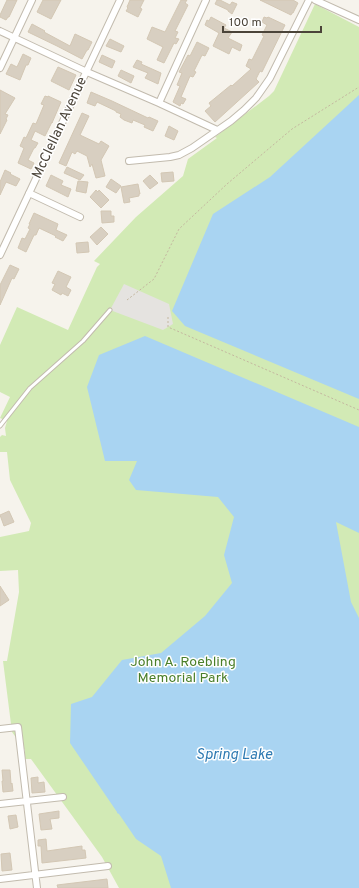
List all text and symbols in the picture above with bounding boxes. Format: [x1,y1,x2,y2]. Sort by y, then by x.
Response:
scale bar [223,8,321,34]
text: 100 m [229,15,262,31]
street label: McClellan Avenue [29,74,91,182]
park label: John A. Roebling Memorial Park [130,654,236,687]
water label: Spring Lake [196,746,272,765]

